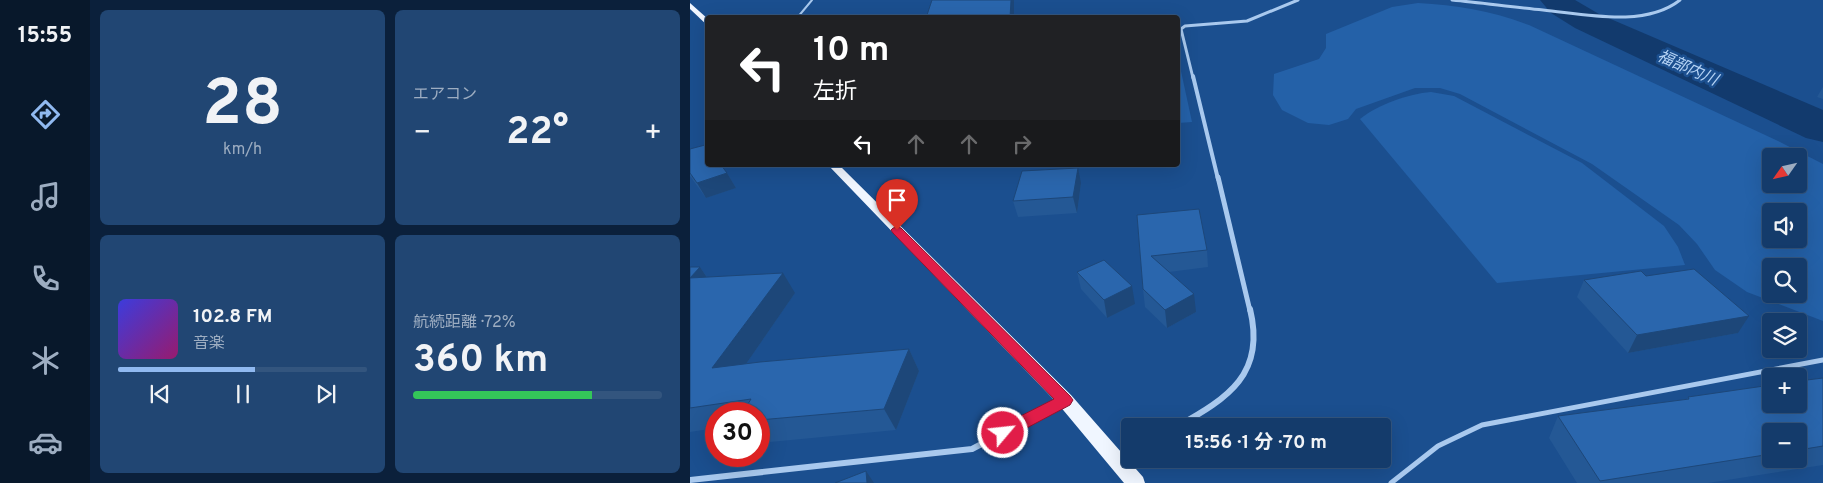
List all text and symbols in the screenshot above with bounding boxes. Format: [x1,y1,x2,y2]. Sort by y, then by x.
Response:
text: 15:55 [18,23,72,50]
text: 10 m [813,29,889,73]
icon: left [730,35,795,100]
water label: 福部内川 [1654,47,1722,92]
text: 28 [202,66,283,148]
text: 左折 [813,79,857,106]
text: エアコン [413,85,477,105]
icon: directions [28,97,63,132]
text: 22° [506,109,569,158]
text: − [413,116,431,152]
text: + [644,116,662,152]
icon: left [849,130,877,158]
icon: ahead [902,130,930,158]
icon: ahead [955,130,983,158]
icon: right [1008,130,1036,158]
text: km/h [223,140,262,160]
north arrow [1762,148,1808,192]
map controls [1762,148,1807,468]
icon: music [28,179,63,214]
pin [876,179,918,230]
icon: arrive [883,186,911,214]
button: sound [1762,203,1807,248]
button: search [1762,258,1807,303]
icon: phone [28,261,63,296]
text: 102.8 FM [193,305,272,329]
text: 航続距離 · 72% [413,313,516,333]
button: layers [1762,313,1807,358]
text: 音楽 [193,334,225,354]
text: 360 km [413,337,548,386]
icon: climate [28,343,63,378]
button: + [1762,368,1807,413]
icon: previous [146,380,174,408]
icon: pause [229,380,257,408]
icon: next [312,380,340,408]
speed limit sign: 30 [705,402,770,467]
position arrow [976,406,1028,458]
button: − [1762,423,1807,468]
icon: car [28,425,63,460]
text: 15:56 · 1 分 · 70 m [1185,431,1327,455]

